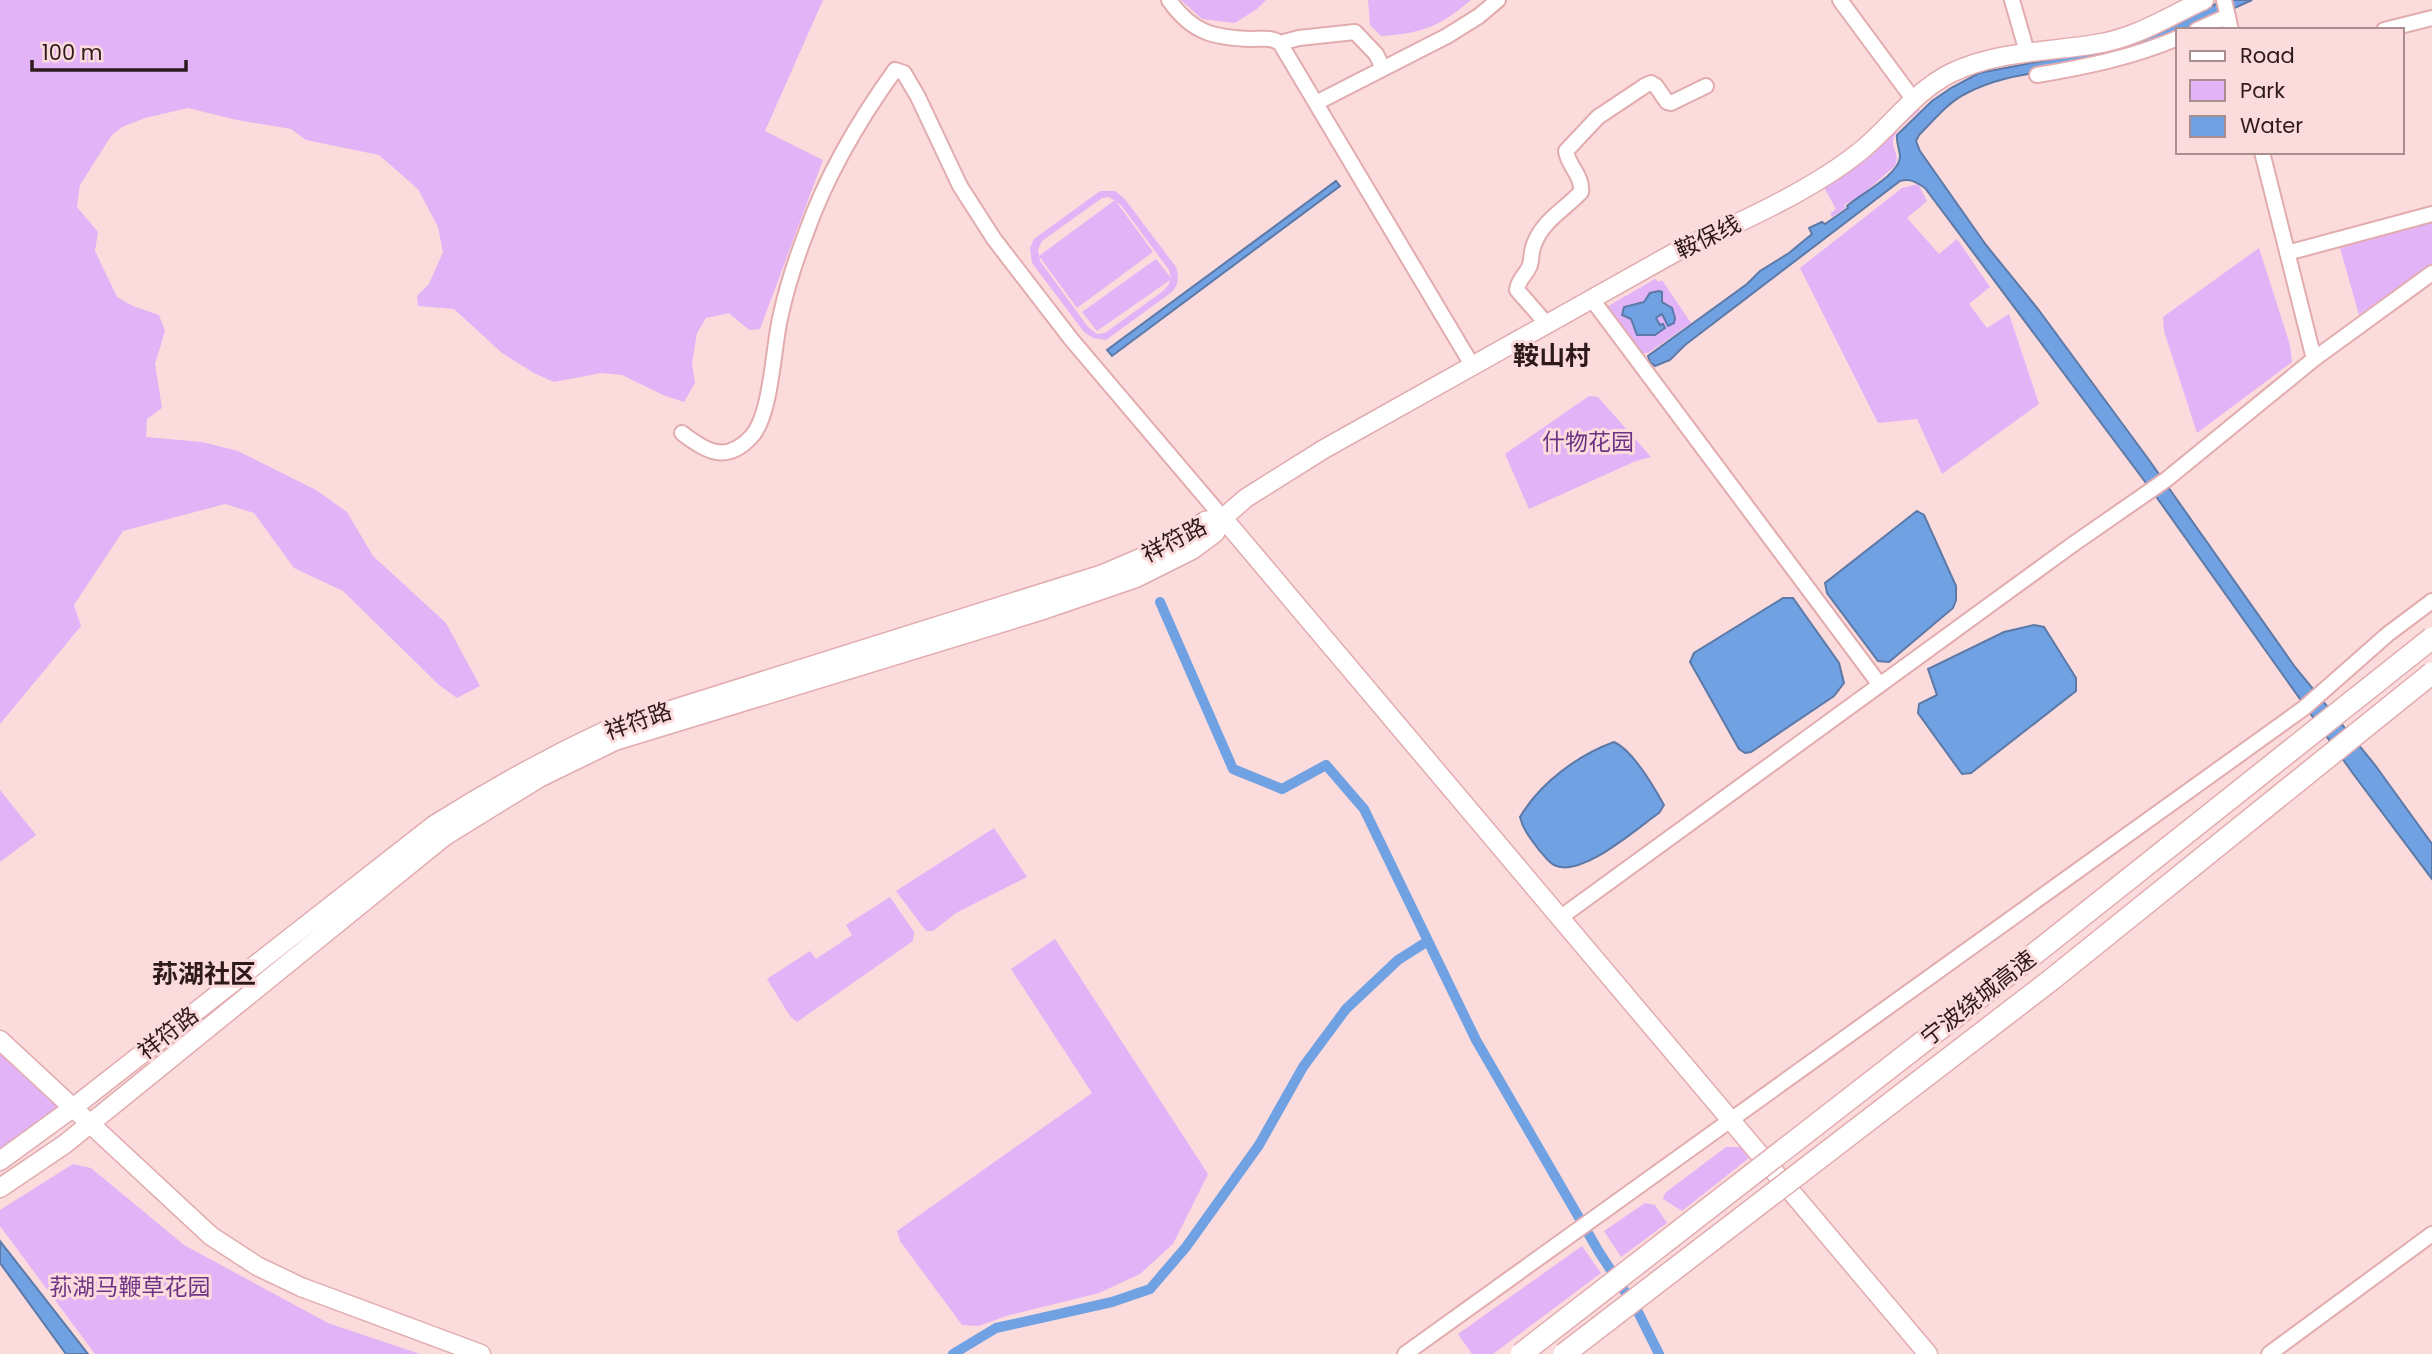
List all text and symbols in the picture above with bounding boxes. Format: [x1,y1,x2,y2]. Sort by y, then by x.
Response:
scale bar [32,28,186,72]
legend [2176,28,2404,154]
text: 100 m [42,38,102,67]
text: Road [2240,41,2295,70]
text: Park [2240,76,2285,105]
text: Water [2240,111,2303,140]
street label: 鞍保线 [1670,207,1746,267]
district label: 鞍山村 [1513,338,1591,374]
park label: 什物花园 [1542,426,1634,458]
street label: 祥符路 [1136,510,1212,570]
street label: 祥符路 [600,695,676,747]
street label: 宁波绕城高速 [1914,943,2042,1053]
district label: 荪湖社区 [152,956,256,992]
street label: 祥符路 [131,999,205,1067]
park label: 荪湖马鞭草花园 [50,1271,211,1303]

